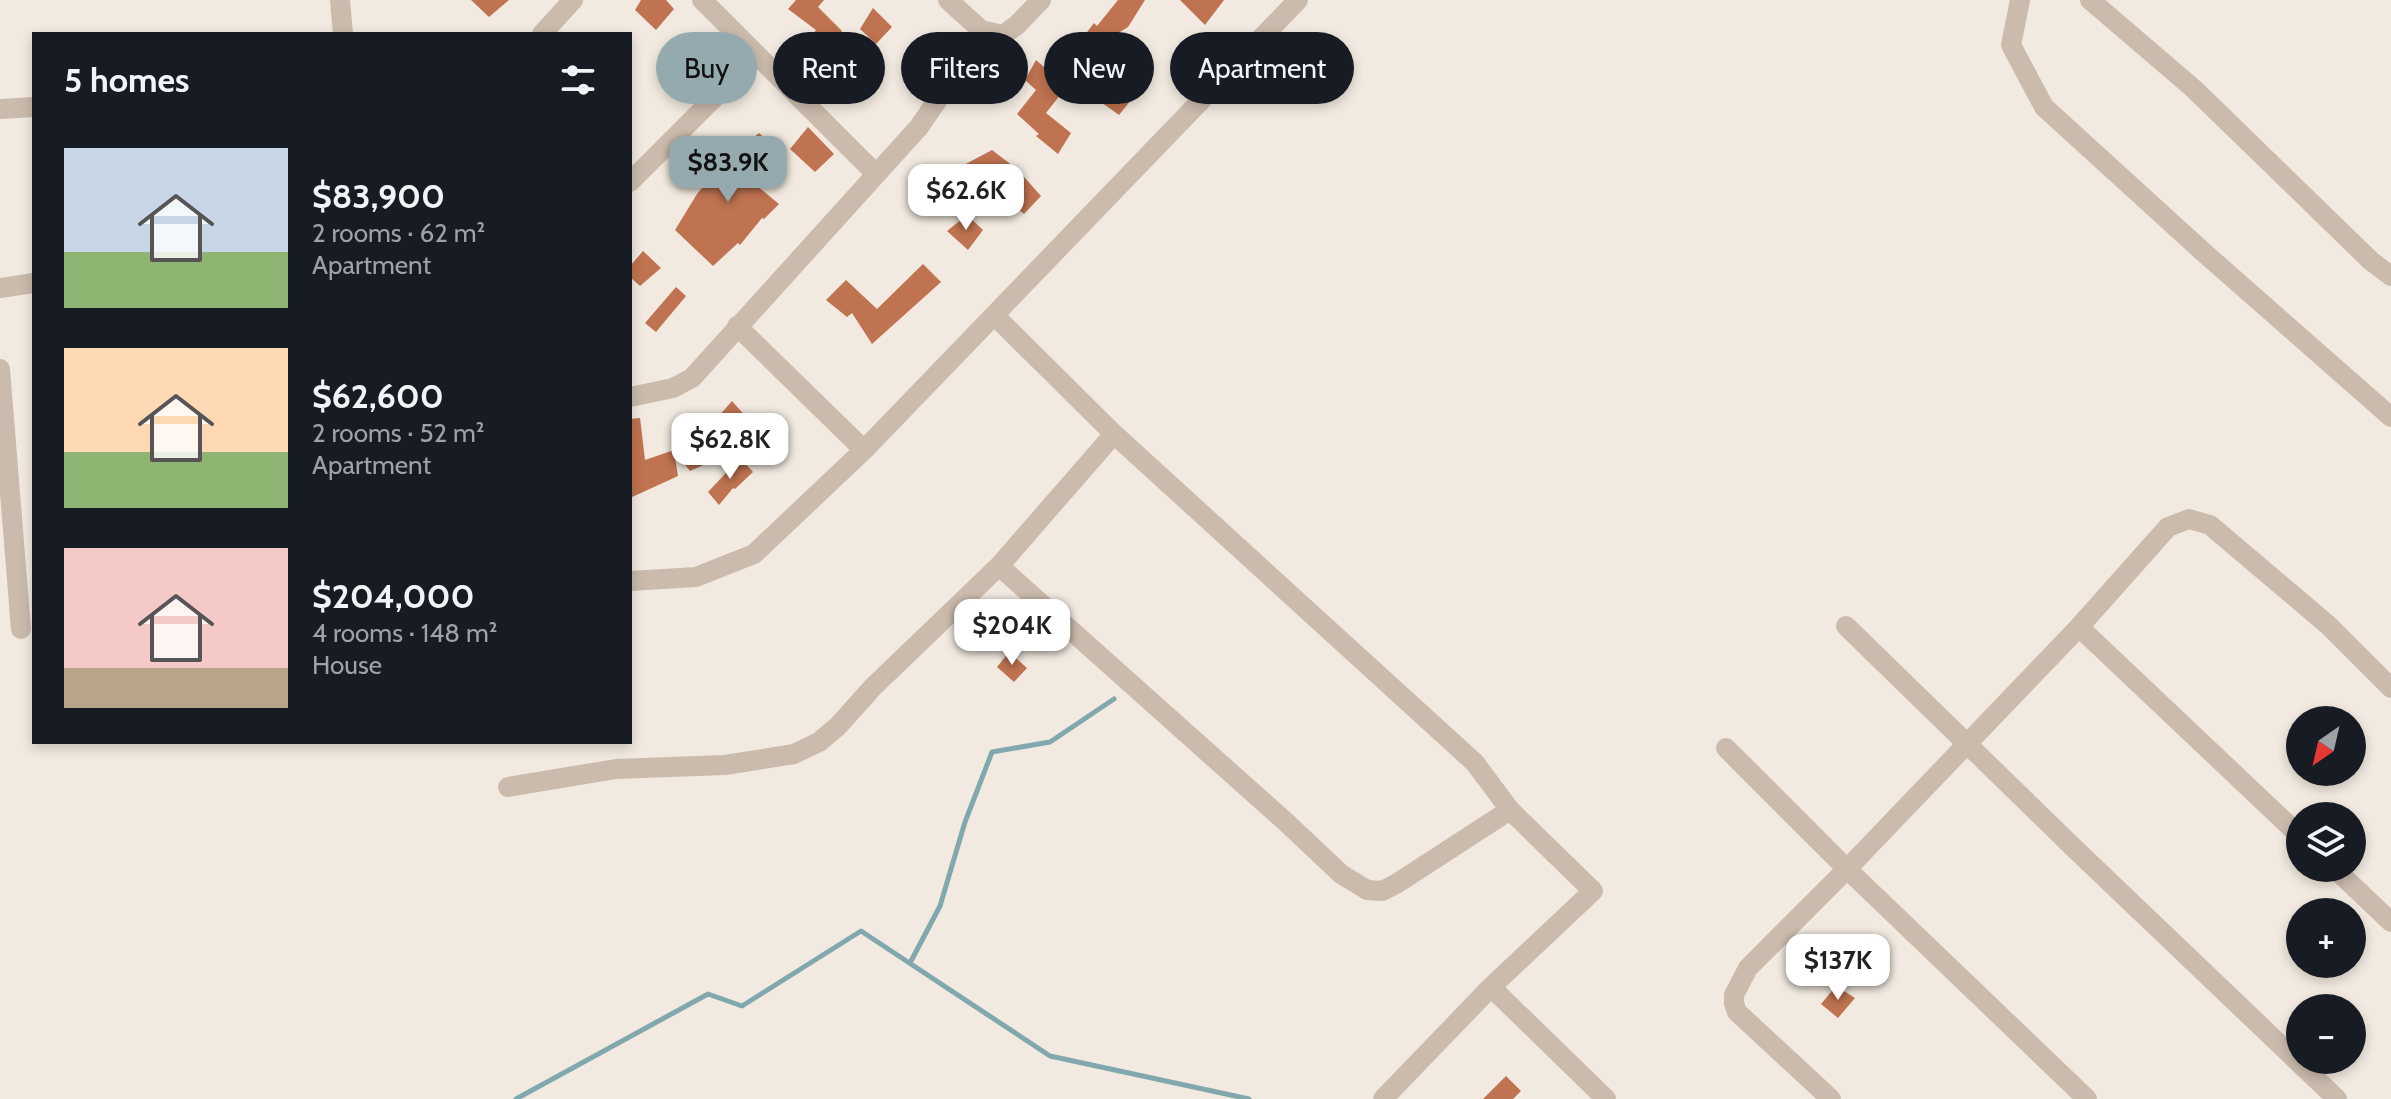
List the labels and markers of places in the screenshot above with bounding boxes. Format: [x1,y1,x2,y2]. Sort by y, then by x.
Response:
pin: $83.9K [663,136,793,204]
pin: $62.6K [901,164,1031,232]
pin: $62.8K [665,413,795,481]
pin: $204K [956,599,1068,667]
pin: $137K [1782,934,1894,1002]

